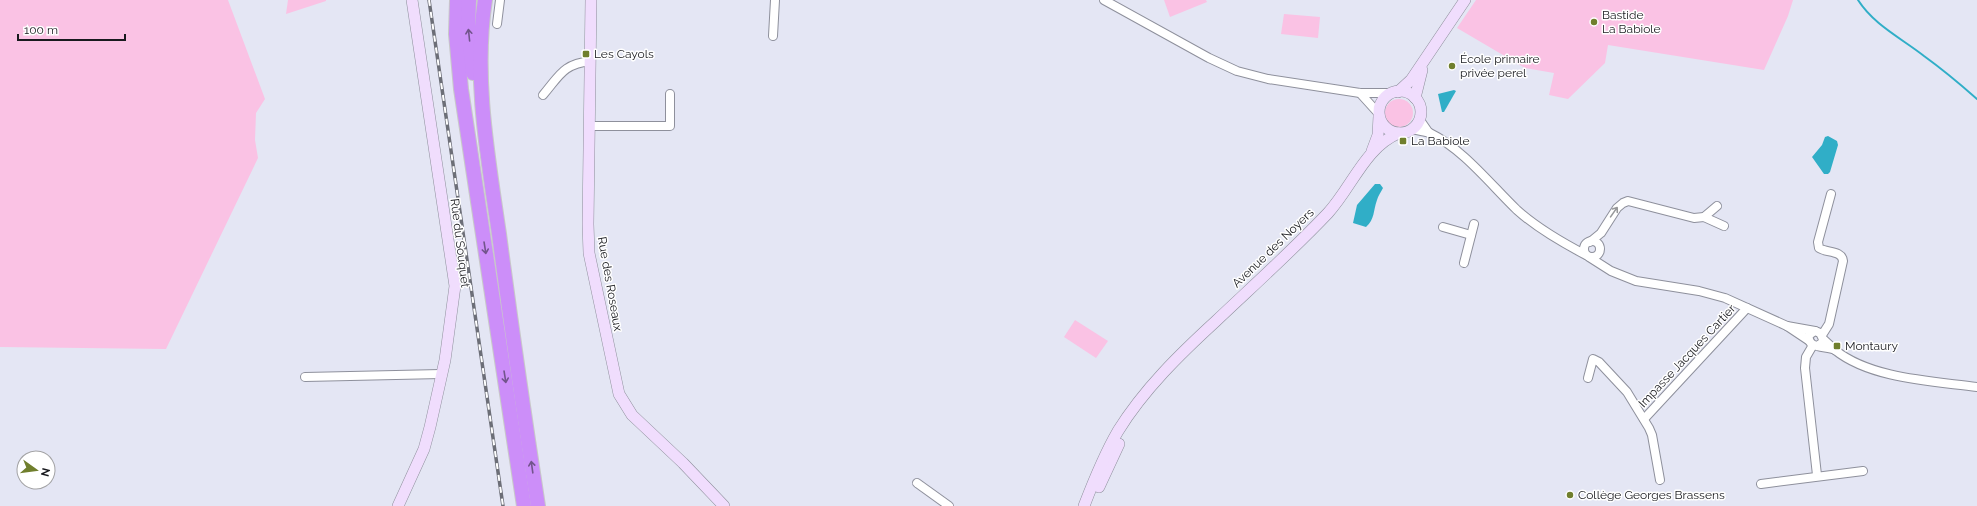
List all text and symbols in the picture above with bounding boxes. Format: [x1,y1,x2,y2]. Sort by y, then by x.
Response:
place label: Bastide La Babiole [1602,8,1661,36]
scale bar [18,16,125,42]
marker: Bastide La Babiole [1589,17,1599,27]
text: 100 m [24,23,58,37]
one-way arrow [465,29,472,42]
place label: Les Cayols [594,47,654,61]
marker: Les Cayols [581,49,591,59]
place label: École primaire privée perel [1460,52,1540,80]
marker: École primaire privée perel [1447,61,1457,71]
place label: La Babiole [1411,134,1470,148]
marker: La Babiole [1398,136,1408,146]
street label: Rue du Souquet [448,198,472,288]
street label: Avenue des Noyers [1229,205,1317,291]
one-way arrow [1610,207,1618,218]
street label: Rue des Roseaux [595,236,625,332]
one-way arrow [481,241,489,254]
street label: Impasse Jacques Cartier [1636,301,1739,410]
place label: Montaury [1845,339,1898,353]
marker: Montaury [1832,341,1842,351]
one-way arrow [501,370,509,383]
north arrow [16,450,56,490]
one-way arrow [528,461,536,474]
text: N [38,467,53,478]
place label: Collège Georges Brassens [1578,488,1725,502]
marker: Collège Georges Brassens [1565,490,1575,500]

